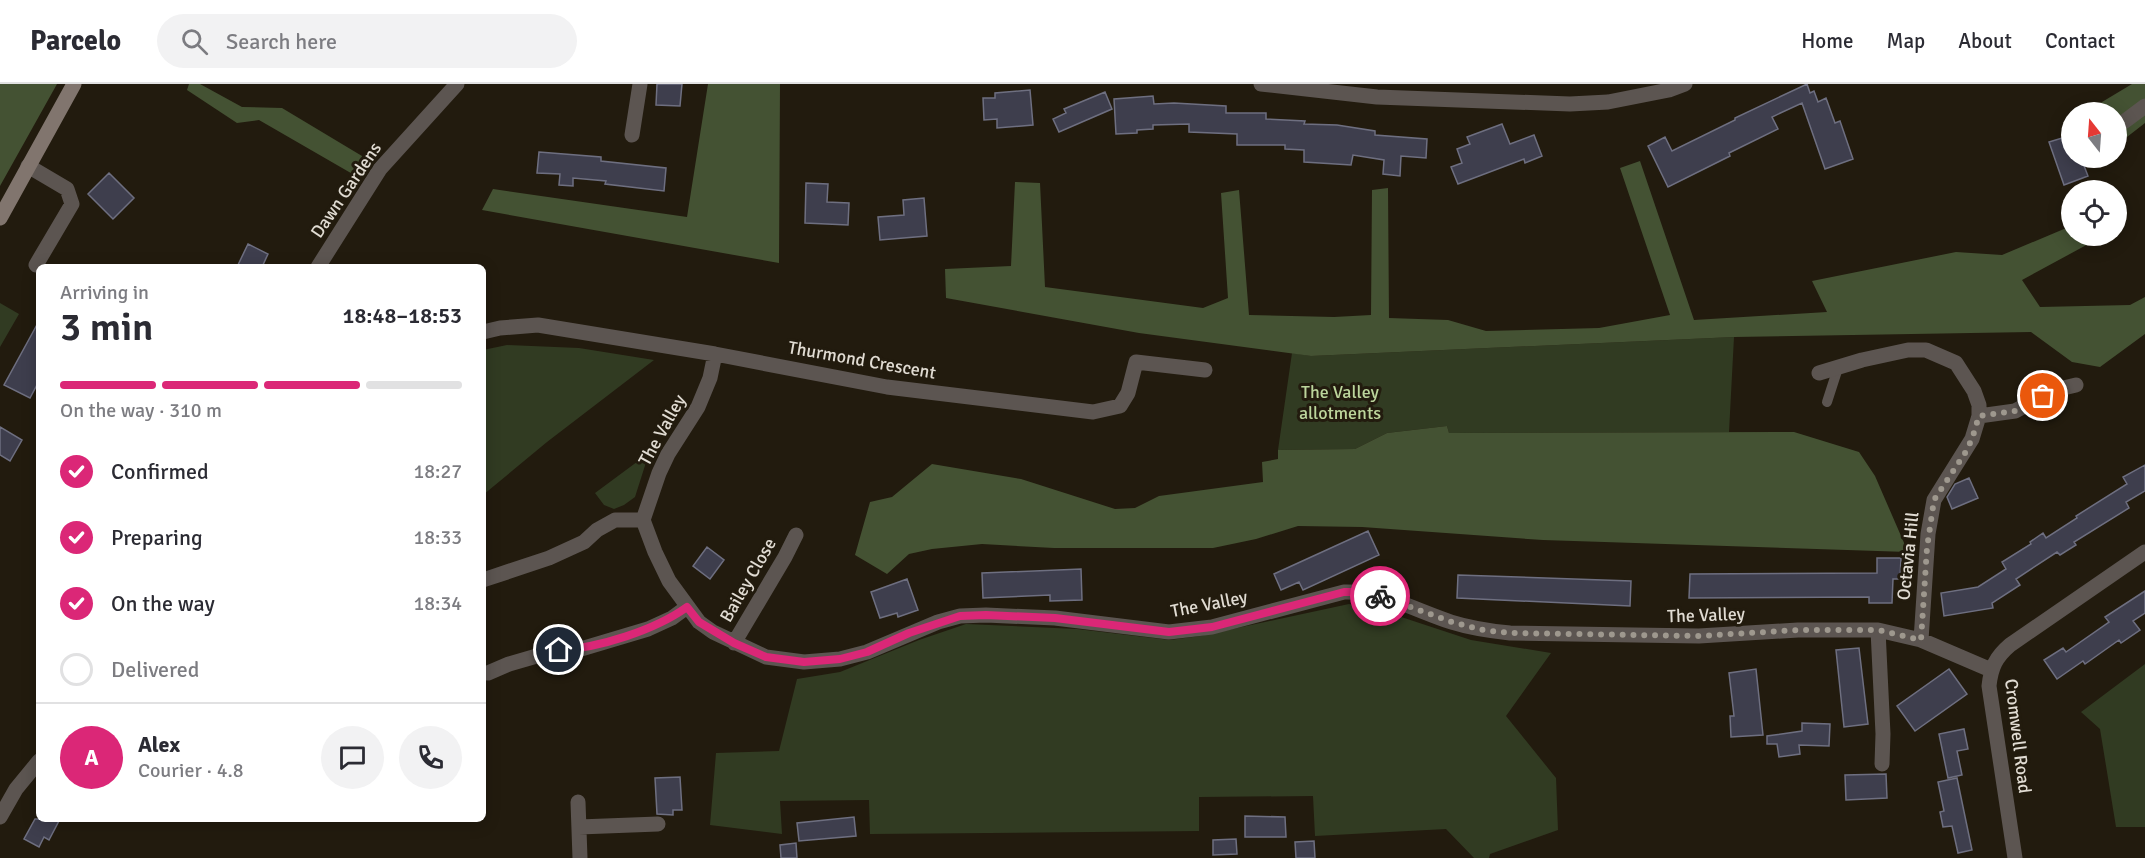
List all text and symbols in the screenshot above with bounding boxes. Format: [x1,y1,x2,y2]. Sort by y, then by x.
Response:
search box [157,14,577,68]
text: Parcelo [30,24,121,58]
icon: search [178,25,211,58]
text: Search here [226,28,337,55]
text: Home [1801,28,1854,54]
text: Map [1887,28,1925,54]
text: About [1958,28,2012,54]
text: Contact [2045,28,2115,54]
north arrow [2061,102,2127,168]
map controls [2061,102,2127,246]
street label: Dawn Gardens [306,138,386,242]
button: locate [2061,180,2127,246]
text: Arriving in [60,280,149,305]
text: 18:48–18:53 [343,302,462,329]
text: 3 min [60,303,153,351]
street label: Thurmond Crescent [786,336,938,384]
pin [2017,370,2068,421]
icon: bag [2026,379,2059,412]
park label: The Valley allotments [1299,381,1381,424]
street label: The Valley [634,390,691,469]
text: On the way · 310 m [60,398,222,423]
icon: check [60,455,93,488]
text: Confirmed [111,458,209,485]
text: 18:27 [413,459,462,484]
street label: Octavia Hill [1892,511,1924,601]
icon: check [60,521,93,554]
text: Preparing [111,524,203,551]
text: 18:33 [413,525,462,550]
street label: Bailey Close [715,534,781,626]
courier [1350,566,1410,626]
icon: bike [1364,580,1397,613]
street label: The Valley [1169,586,1250,622]
icon: check [60,587,93,620]
text: On the way [111,590,215,617]
text: 18:34 [413,591,462,616]
street label: The Valley [1667,603,1746,627]
pin [533,624,584,675]
icon: home [542,633,575,666]
text: Delivered [111,656,199,683]
street label: Cromwell Road [2000,677,2036,795]
button: chat [321,726,384,789]
button: phone [399,726,462,789]
text: Alex [138,731,180,758]
text: A [84,744,99,771]
text: Courier · 4.8 [138,758,244,783]

